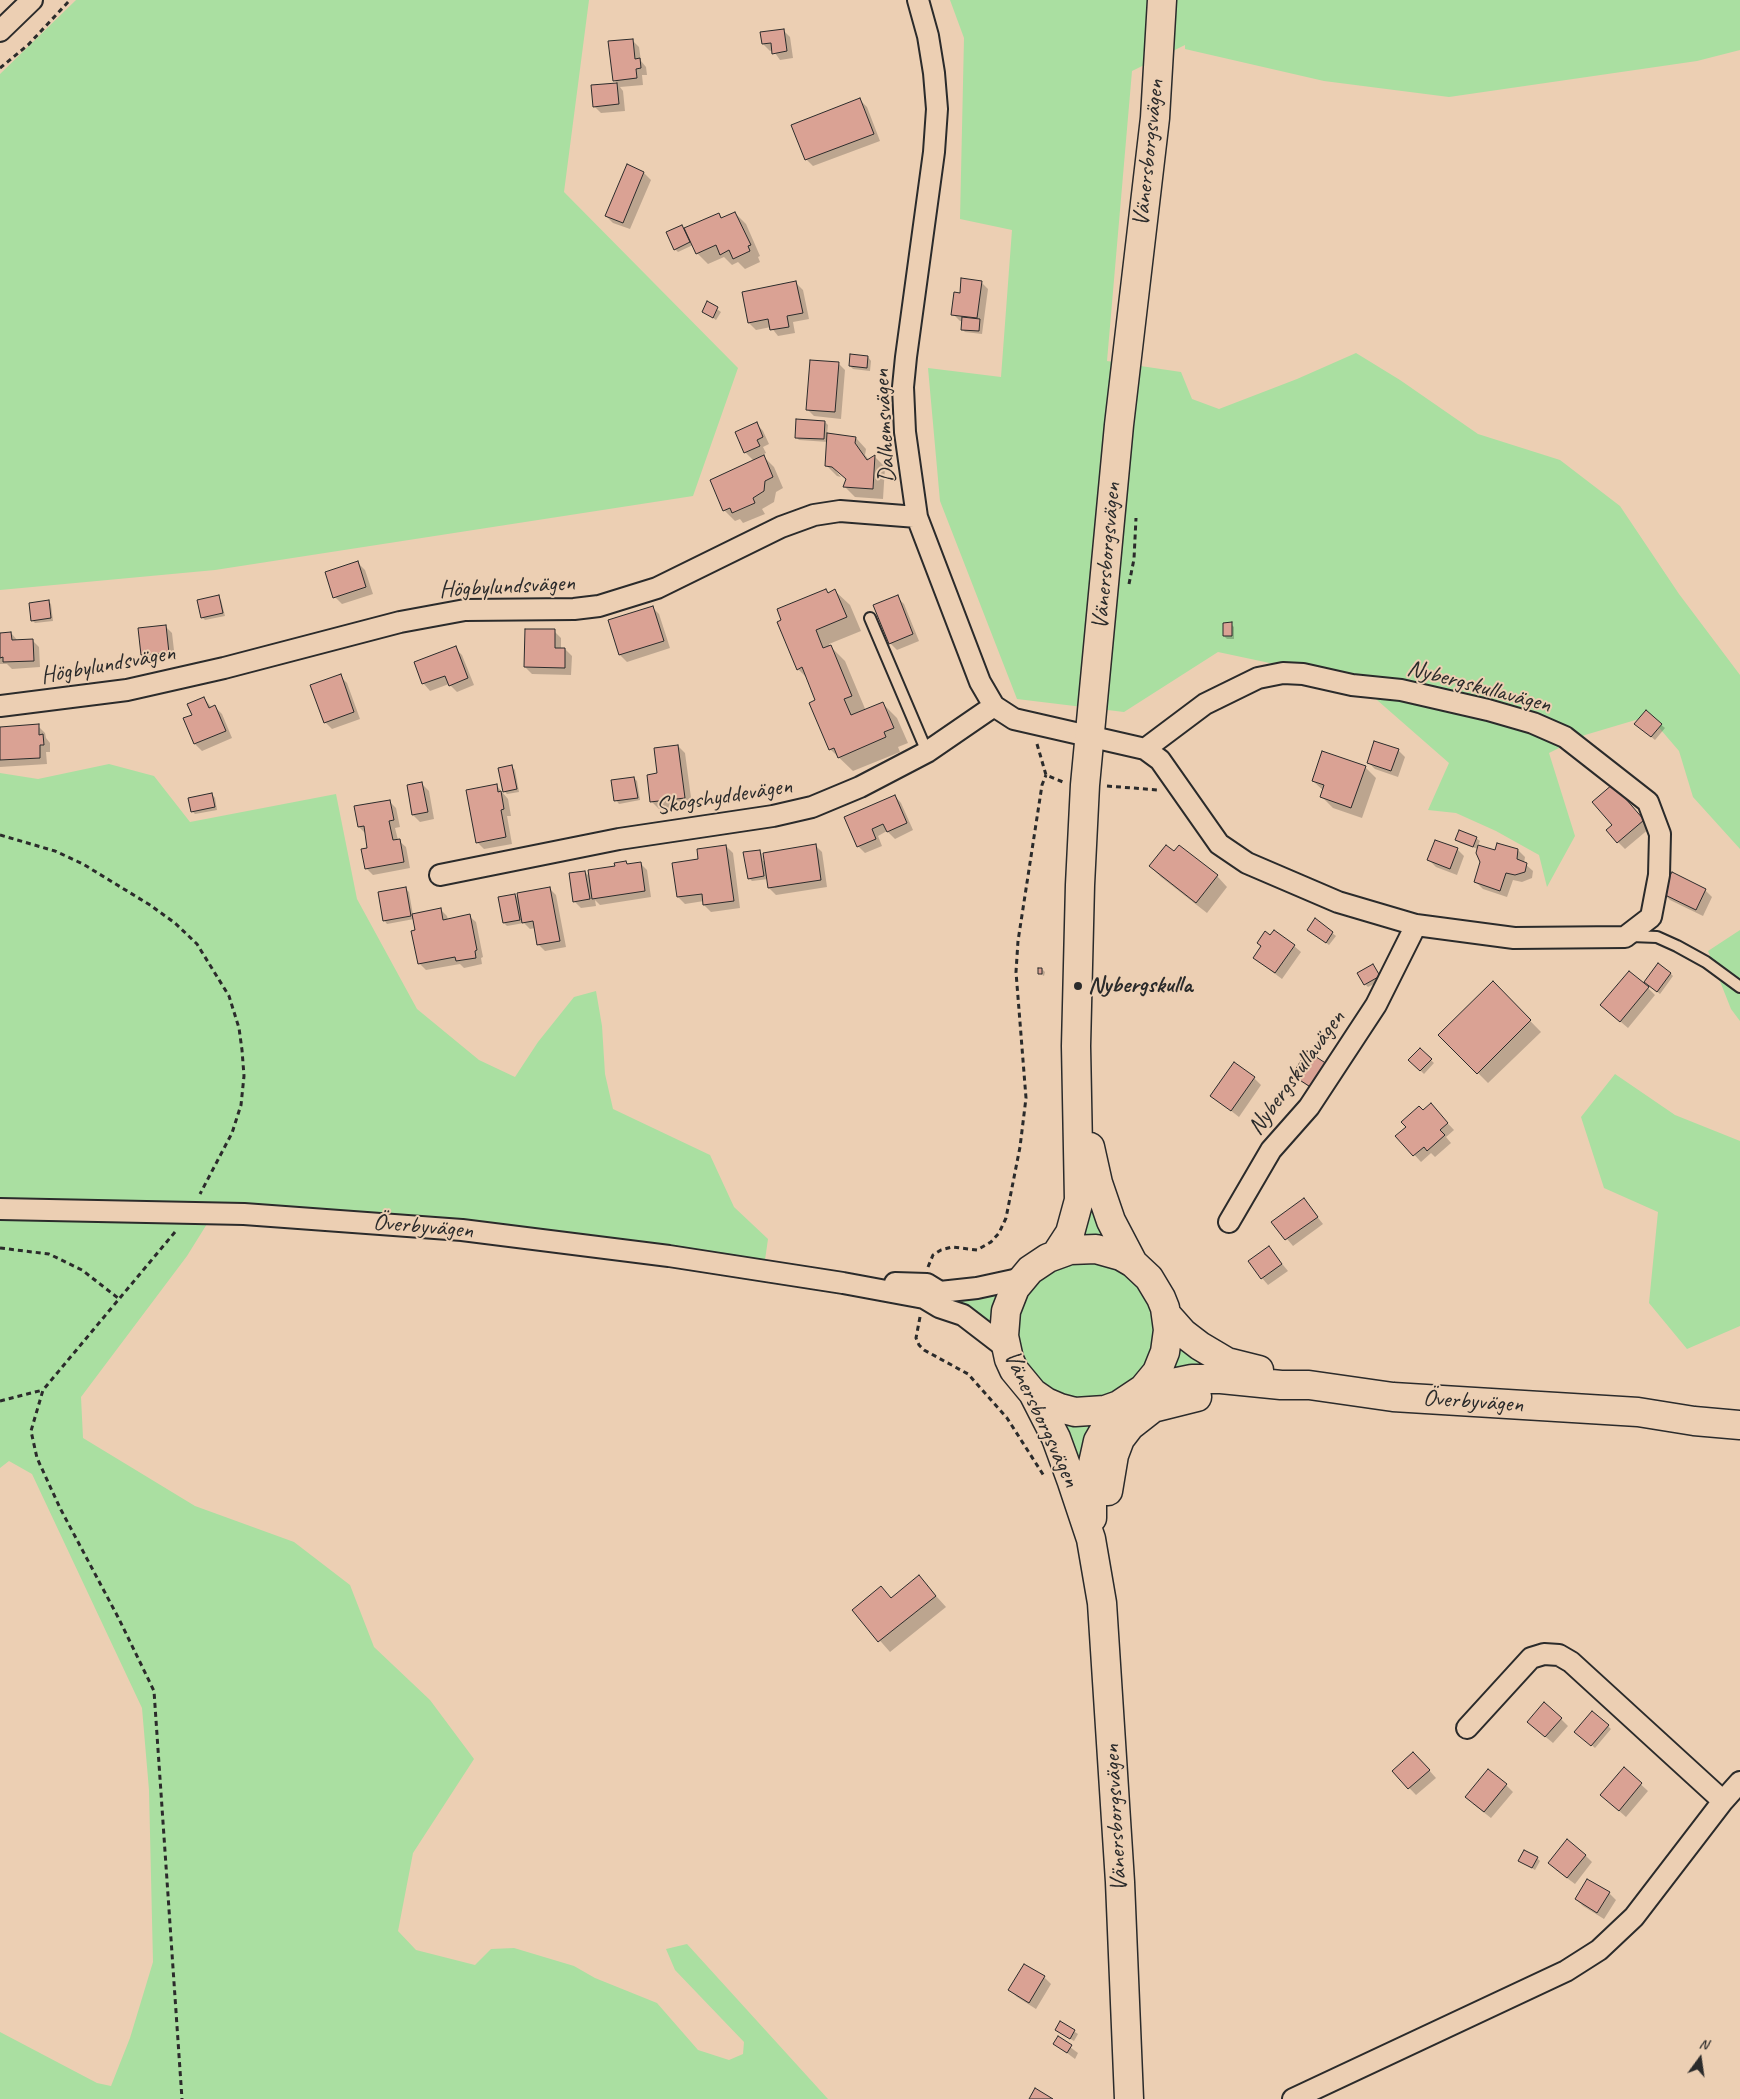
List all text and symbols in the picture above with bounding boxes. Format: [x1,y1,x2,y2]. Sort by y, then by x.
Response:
street label: Vänersborgsvägen [1127,78,1171,228]
street label: Dalhemsvägen [868,368,902,484]
street label: Vänersborgsvägen [1086,481,1128,631]
street label: Högbylundsvägen [438,569,576,605]
street label: Högbylundsvägen [39,639,177,691]
street label: Nybergskullavägen [1404,654,1554,720]
street label: Skogshyddevägen [654,772,794,822]
place label: Nybergskulla [1088,972,1192,1000]
marker: Nybergskulla [1072,980,1084,992]
street label: Nybergskullavägen [1242,1005,1352,1141]
street label: Överbyvägen [372,1208,474,1246]
street label: Vänersborgsvägen [997,1346,1085,1492]
street label: Överbyvägen [1422,1384,1524,1420]
street label: Vänersborgsvägen [1098,1744,1134,1892]
north arrow [1675,2034,1725,2084]
text: N [1697,2035,1710,2053]

